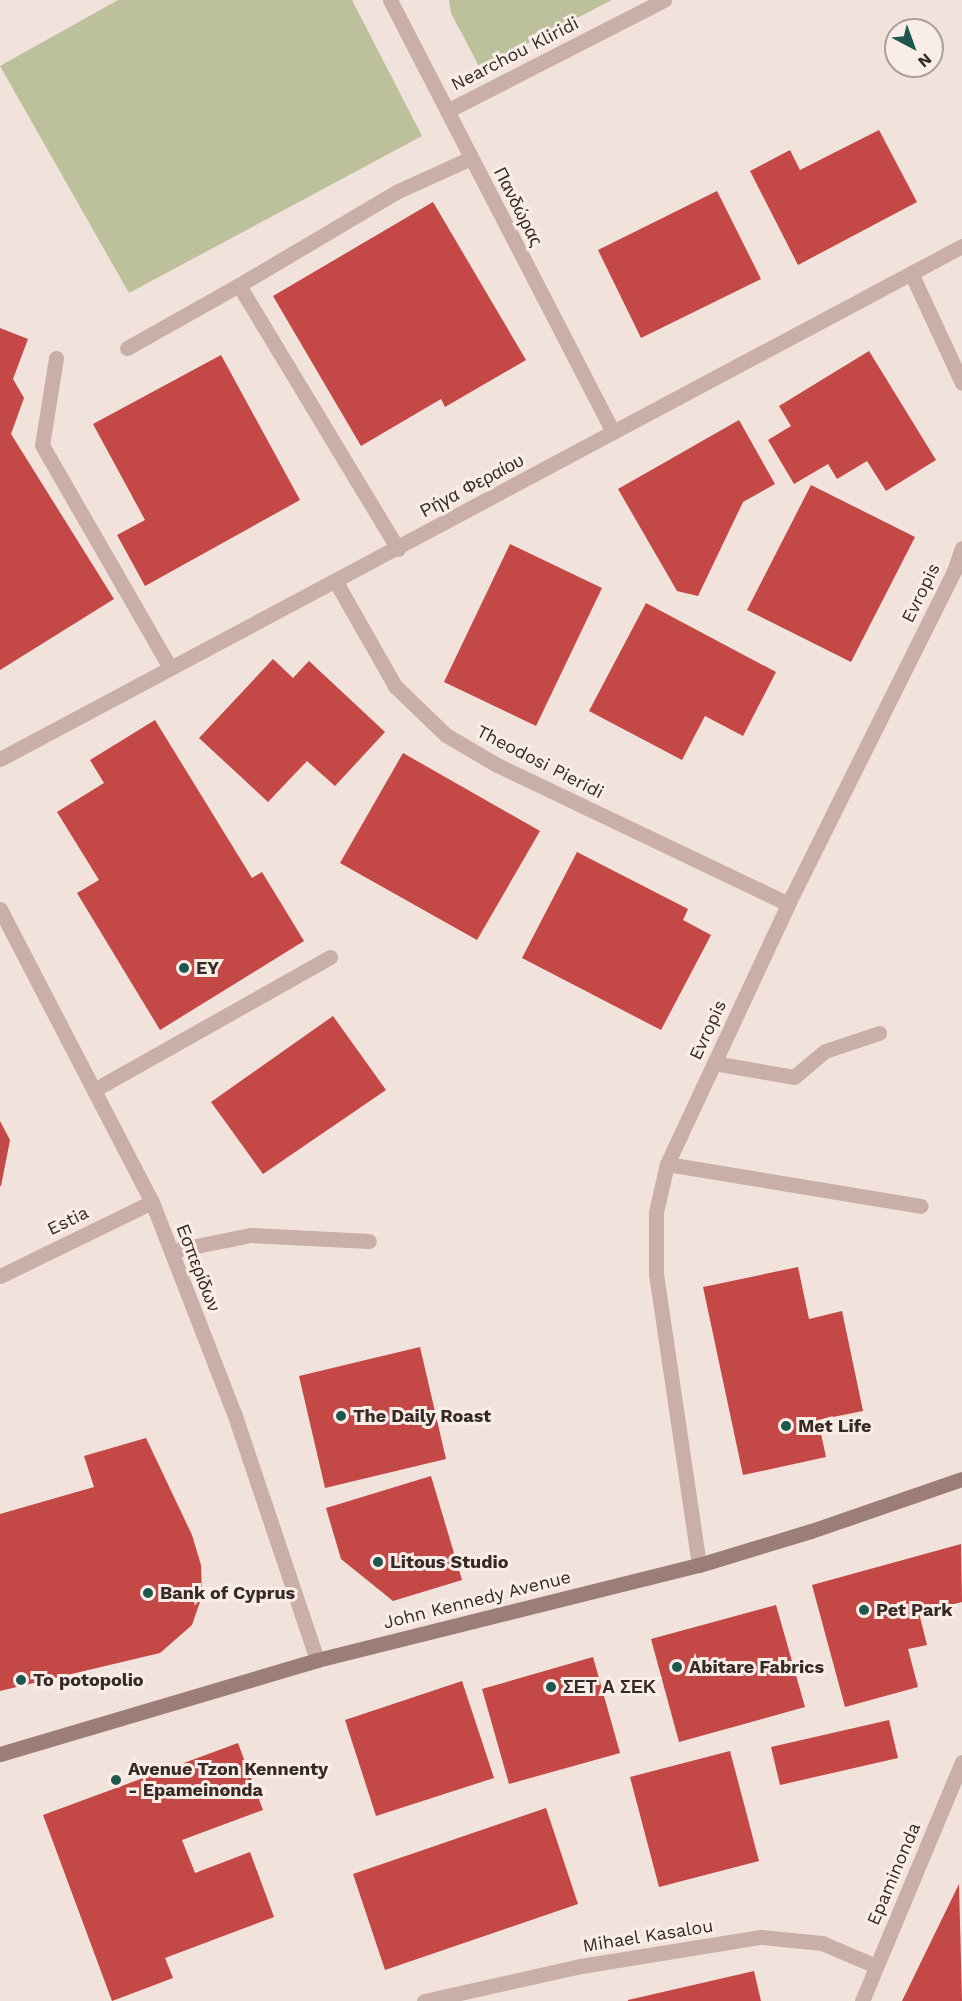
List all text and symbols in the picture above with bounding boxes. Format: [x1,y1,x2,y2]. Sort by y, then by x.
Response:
street label: Nearchou Kliridi [448,13,582,95]
north arrow [884,18,944,78]
text: N [914,49,936,72]
street label: Πανδώρας [489,164,547,250]
street label: Ρήγα Φεραίου [416,450,528,522]
street label: Evropis [897,560,945,626]
street label: Theodosi Pieridi [473,721,607,803]
place label: EY [196,957,219,979]
marker: EY [177,961,191,975]
street label: Evropis [685,997,731,1063]
street label: Estia [44,1202,92,1240]
street label: Εσπερίδων [171,1221,225,1315]
place label: The Daily Roast [353,1405,492,1427]
marker: The Daily Roast [334,1409,348,1423]
place label: Met Life [798,1415,872,1437]
marker: Met Life [779,1419,793,1433]
place label: Litous Studio [390,1551,509,1573]
marker: Litous Studio [371,1555,385,1569]
street label: John Kennedy Avenue [380,1566,574,1634]
place label: Bank of Cyprus [160,1582,296,1604]
marker: Bank of Cyprus [141,1586,155,1600]
place label: Pet Park [876,1599,952,1621]
marker: Pet Park [857,1603,871,1617]
place label: Abitare Fabrics [689,1656,824,1678]
marker: Abitare Fabrics [670,1660,684,1674]
place label: To potopolio [33,1669,144,1691]
marker: To potopolio [14,1673,28,1687]
place label: ΣΕΤ Α ΣΕΚ [563,1676,656,1698]
marker: ΣΕΤ Α ΣΕΚ [544,1680,558,1694]
place label: Avenue Tzon Kennenty - Epameinonda [128,1759,328,1802]
marker: Avenue Tzon Kennenty - Epameinonda [109,1773,123,1787]
street label: Epaminonda [863,1819,925,1929]
street label: Mihael Kasalou [581,1915,715,1957]

